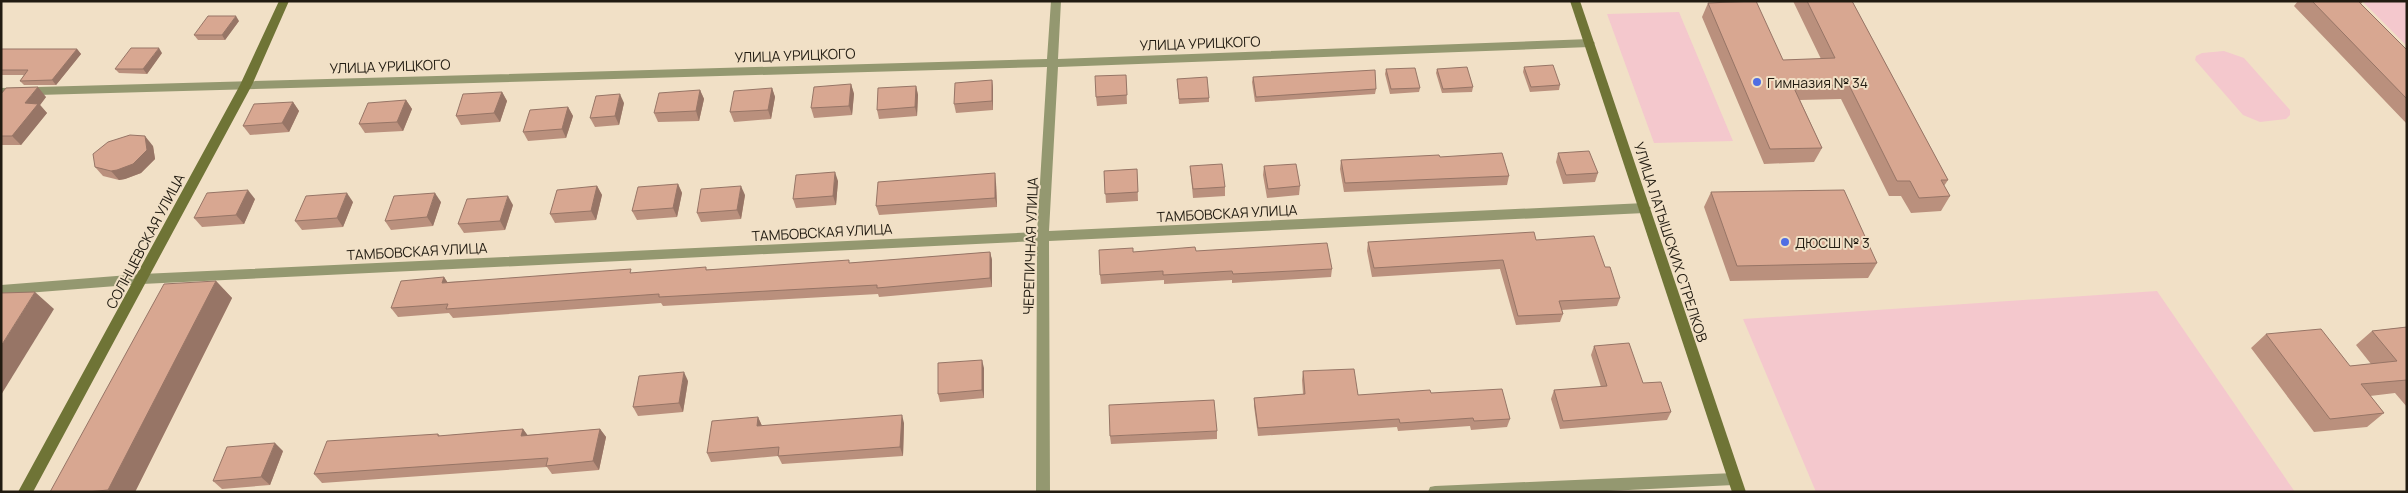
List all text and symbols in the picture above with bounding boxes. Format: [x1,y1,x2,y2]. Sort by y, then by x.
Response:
street label: УЛИЦА УРИЦКОГО [1139,31,1261,55]
street label: УЛИЦА УРИЦКОГО [734,43,856,67]
street label: УЛИЦА УРИЦКОГО [329,54,451,78]
place label: Гимназия № 34 [1767,73,1868,92]
marker: Гимназия № 34 [1751,76,1763,88]
street label: УЛИЦА ЛАТЫШСКИХ СТРЕЛКОВ [1630,140,1712,345]
street label: СОЛНЦЕВСКАЯ УЛИЦА [101,170,189,312]
street label: ЧЕРЕПИЧНАЯ УЛИЦА [1018,177,1042,315]
street label: ТАМБОВСКАЯ УЛИЦА [1156,200,1298,226]
street label: ТАМБОВСКАЯ УЛИЦА [751,219,893,245]
place label: ДЮСШ № 3 [1795,233,1870,252]
marker: ДЮСШ № 3 [1779,236,1791,248]
street label: ТАМБОВСКАЯ УЛИЦА [346,238,488,264]

